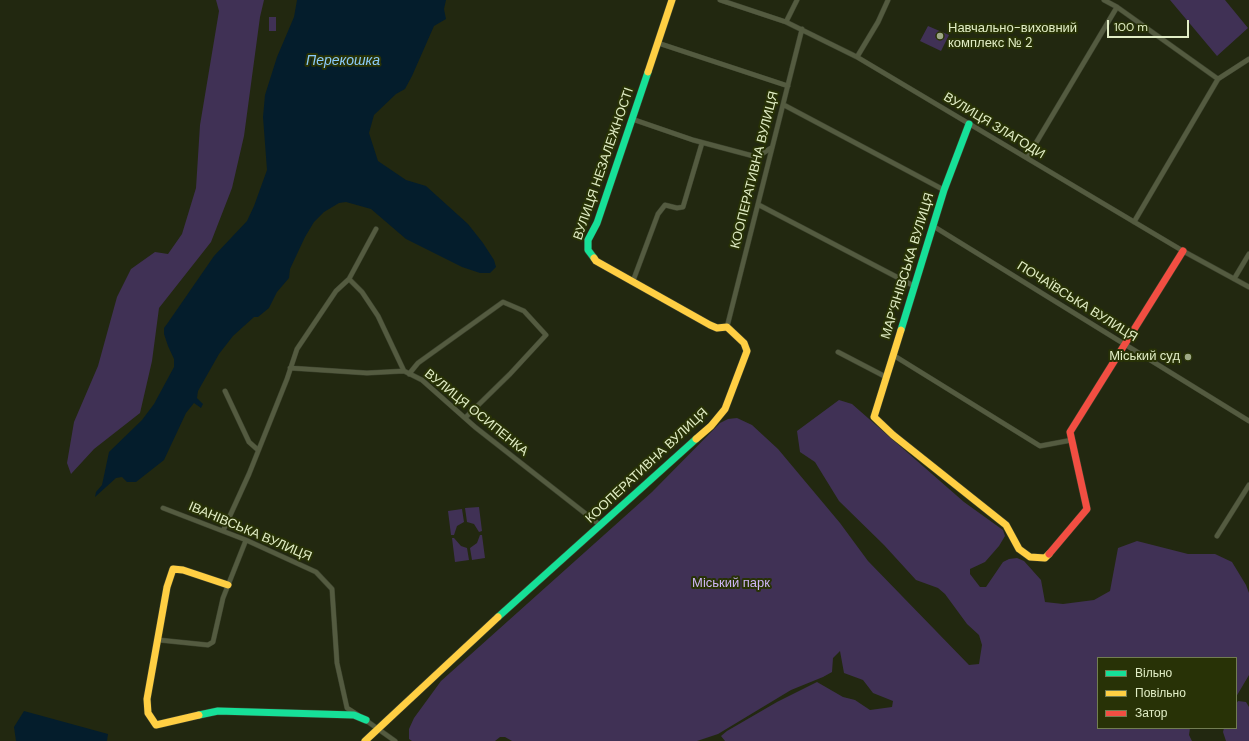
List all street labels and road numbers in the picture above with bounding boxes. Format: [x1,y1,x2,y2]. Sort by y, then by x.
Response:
street label: ВУЛИЦЯ НЕЗАЛЕЖНОСТІ [571,86,637,242]
street label: КООПЕРАТИВНА ВУЛИЦЯ [728,90,782,250]
street label: ВУЛИЦЯ ЗЛАГОДИ [940,90,1048,162]
street label: МАР’ЯНІВСЬКА ВУЛИЦЯ [878,191,938,341]
street label: ПОЧАЇВСЬКА ВУЛИЦЯ [1014,259,1140,345]
street label: ВУЛИЦЯ ОСИПЕНКА [421,366,531,460]
street label: КООПЕРАТИВНА ВУЛИЦЯ [583,405,711,527]
street label: ІВАНІВСЬКА ВУЛИЦЯ [186,499,314,565]

